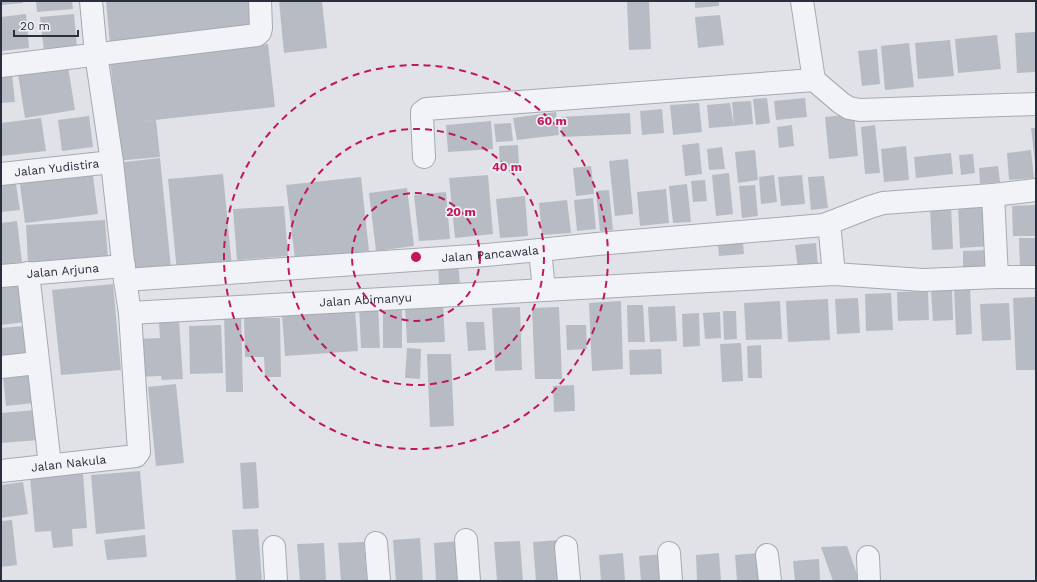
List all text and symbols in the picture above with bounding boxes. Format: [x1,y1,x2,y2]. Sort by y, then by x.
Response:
scale bar [14,12,78,38]
text: 20 m [20,19,50,33]
text: 60 m [537,114,567,128]
street label: Jalan Yudistira [13,156,100,180]
text: 40 m [492,160,522,174]
text: 20 m [446,205,476,219]
street label: Jalan Pancawala [441,243,540,265]
centre of rings [409,250,423,264]
street label: Jalan Arjuna [26,261,100,281]
street label: Jalan Abimanyu [319,290,412,309]
street label: Jalan Nakula [30,452,107,475]

